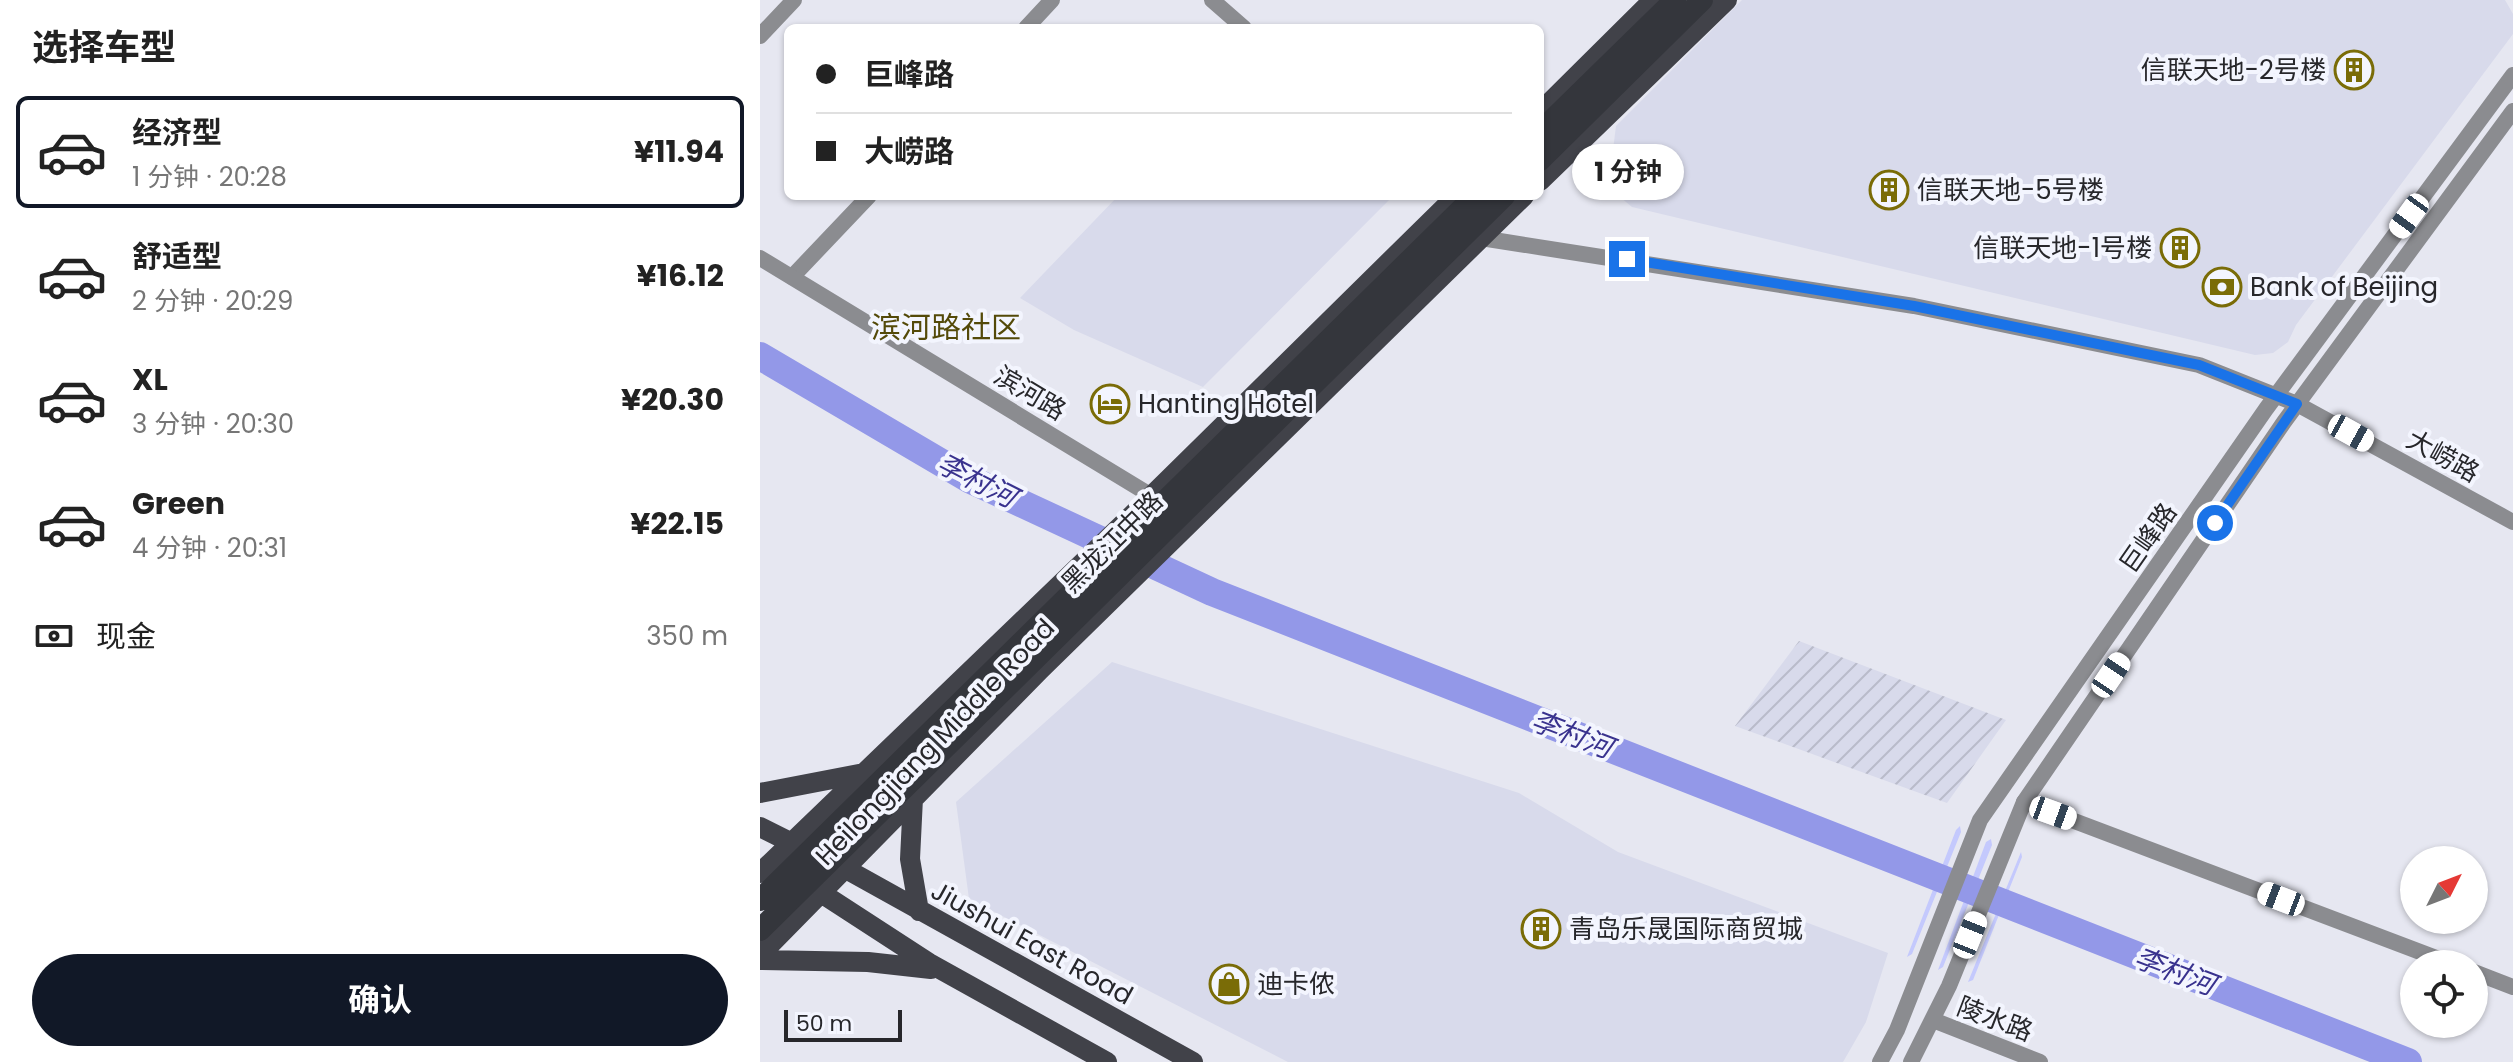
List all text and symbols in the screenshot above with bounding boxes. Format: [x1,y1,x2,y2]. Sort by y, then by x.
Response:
text: 选择车型 [32,22,176,73]
building icon: 信联天地-2号楼 [2333,49,2375,91]
place label: 信联天地-2号楼 [2141,52,2326,88]
text: 巨峰路 [864,53,954,96]
text: 经济型 [132,111,222,154]
icon: car [36,116,108,188]
text: ¥11.94 [634,130,724,173]
text: 大崂路 [864,130,954,173]
callout: 1 分钟 [1571,143,1683,199]
text: 1 分钟 [1594,154,1662,190]
text: 1 分钟 · 20:28 [132,159,287,195]
building icon: 信联天地-5号楼 [1868,169,1910,211]
place label: 信联天地-5号楼 [1917,172,2104,208]
car [2385,190,2433,242]
building icon: 信联天地-1号楼 [2159,227,2201,269]
place label: 信联天地-1号楼 [1973,230,2152,266]
text: 舒适型 [132,235,222,278]
icon: car [36,240,108,312]
route end [1609,241,1645,277]
text: ¥16.12 [637,254,724,297]
bank icon: Bank of Beijing [2201,266,2243,308]
place label: Bank of Beijing [2250,269,2438,305]
text: 2 分钟 · 20:29 [132,283,293,319]
district label: 滨河路社区 [871,306,1021,349]
street label: 滨河路 [987,357,1073,429]
text: XL [132,358,168,401]
icon: car [36,364,108,436]
text: ¥20.30 [621,378,724,421]
hotel icon: Hanting Hotel [1089,383,1131,425]
place label: Hanting Hotel [1138,386,1314,422]
text: 3 分钟 · 20:30 [132,406,294,442]
car [2324,411,2378,455]
street label: 大崂路 [2400,421,2486,491]
water label: 李村河 [930,444,1027,519]
text: Green [132,482,225,525]
street label: 黑龙江中路 [1053,483,1171,601]
icon: car [36,488,108,560]
street label: 巨峰路 [2111,496,2185,580]
text: ¥22.15 [630,502,724,545]
route start [2197,505,2233,541]
text: 4 分钟 · 20:31 [132,530,287,566]
street label: Heilongjiang Middle Road [807,611,1063,873]
icon: cash [32,614,76,658]
text: 现金 [96,615,156,658]
text: 350 m [646,618,728,654]
car [2088,648,2134,702]
water label: 李村河 [1526,701,1623,770]
car [2026,794,2080,832]
north arrow [2400,846,2488,934]
map controls [2400,846,2488,1038]
street label: Jiushui East Road [925,873,1139,1013]
car [2254,879,2308,919]
building icon: 青岛乐晟国际商贸城 [1520,908,1562,950]
car [1950,908,1990,962]
place label: 青岛乐晟国际商贸城 [1569,911,1803,947]
water label: 李村河 [2129,938,2226,1007]
button: locate [2400,950,2488,1038]
button: 确认 [32,954,728,1046]
shop icon: 迪卡侬 [1208,963,1250,1005]
place label: 迪卡侬 [1257,966,1335,1002]
street label: 陵水路 [1952,988,2038,1050]
scale bar [784,1006,902,1042]
text: 50 m [796,1008,852,1039]

